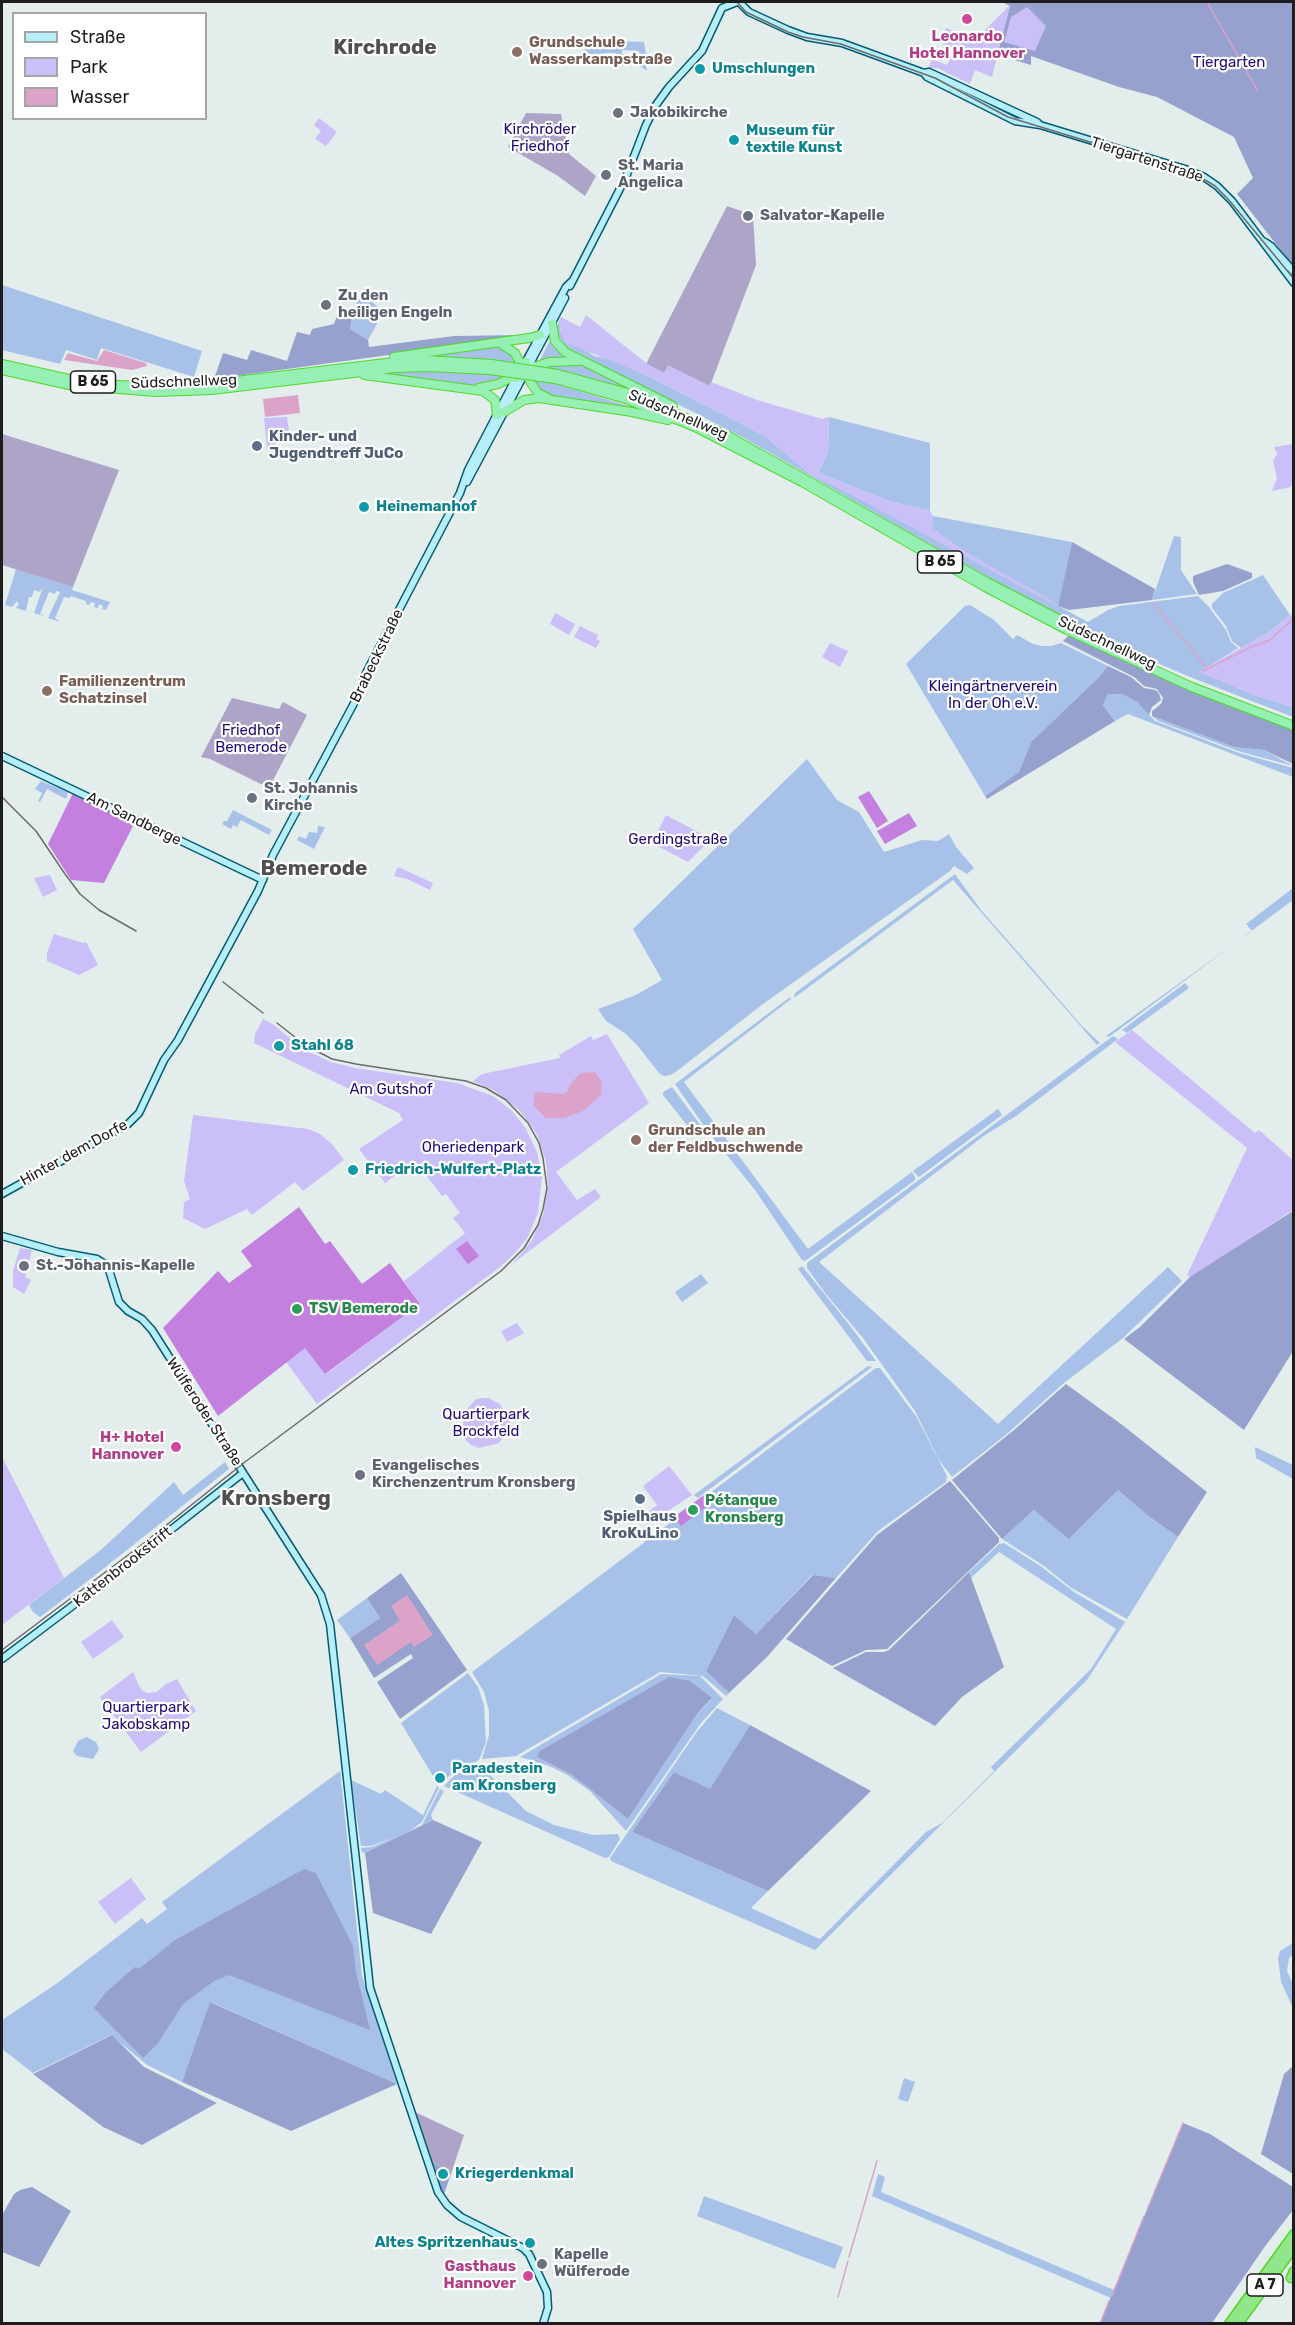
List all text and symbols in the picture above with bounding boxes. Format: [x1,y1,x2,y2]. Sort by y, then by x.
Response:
legend [12,12,207,120]
marker: Leonardo Hotel Hannover [960,12,974,26]
text: Straße [70,26,126,48]
place label: Leonardo Hotel Hannover [909,28,1025,63]
place label: Grundschule Wasserkampstraße [529,34,672,69]
district label: Kirchrode [333,35,437,61]
marker: Grundschule Wasserkampstraße [510,45,524,59]
park label: Tiergarten [1193,54,1265,72]
text: Park [70,56,107,78]
place label: Umschlungen [712,60,815,78]
marker: Umschlungen [693,62,707,76]
text: Wasser [70,86,129,108]
place label: Jakobikirche [630,104,728,122]
marker: Jakobikirche [611,106,625,120]
park label: Kirchröder Friedhof [504,121,576,156]
place label: Museum für textile Kunst [746,122,842,157]
marker: Museum für textile Kunst [727,133,741,147]
street label: Tiergartenstraße [1089,133,1205,187]
place label: St. Maria Angelica [618,157,684,192]
marker: St. Maria Angelica [599,168,613,182]
place label: Salvator-Kapelle [760,207,885,225]
marker: Salvator-Kapelle [741,209,755,223]
place label: Zu den heiligen Engeln [338,287,452,322]
marker: Zu den heiligen Engeln [319,298,333,312]
road number: B 65 [70,371,116,393]
street label: Südschnellweg [131,371,237,393]
street label: Südschnellweg [626,386,730,444]
place label: Kinder- und Jugendtreff JuCo [269,428,403,463]
marker: Kinder- und Jugendtreff JuCo [250,439,264,453]
place label: Heinemanhof [376,498,477,516]
marker: Heinemanhof [357,500,371,514]
road number: B 65 [918,551,962,573]
street label: Brabeckstraße [347,606,407,706]
street label: Südschnellweg [1055,612,1159,674]
place label: Familienzentrum Schatzinsel [59,673,186,708]
park label: Kleingärtnerverein In der Oh e.V. [929,678,1057,713]
marker: Familienzentrum Schatzinsel [40,684,54,698]
park label: Friedhof Bemerode [215,722,287,757]
place label: St. Johannis Kirche [264,780,358,815]
street label: Am Sandberge [84,788,184,850]
marker: St. Johannis Kirche [245,791,259,805]
park label: Gerdingstraße [628,831,728,849]
district label: Bemerode [261,856,367,882]
place label: Stahl 68 [291,1037,354,1055]
marker: Stahl 68 [272,1039,286,1053]
park label: Am Gutshof [349,1081,433,1099]
street label: Hinter dem Dorfe [17,1116,131,1190]
place label: Grundschule an der Feldbuschwende [648,1122,803,1157]
marker: Grundschule an der Feldbuschwende [629,1133,643,1147]
park label: Oheriedenpark [422,1139,524,1157]
place label: Friedrich-Wulfert-Platz [365,1161,541,1179]
marker: Friedrich-Wulfert-Platz [346,1163,360,1177]
place label: St.-Johannis-Kapelle [36,1257,195,1275]
marker: St.-Johannis-Kapelle [17,1259,31,1273]
place label: TSV Bemerode [309,1300,418,1318]
marker: TSV Bemerode [290,1302,304,1316]
street label: Wülferoder Straße [162,1354,246,1470]
park label: Quartierpark Brockfeld [442,1406,530,1441]
place label: H+ Hotel Hannover [91,1429,164,1464]
marker: H+ Hotel Hannover [169,1440,183,1454]
place label: Evangelisches Kirchenzentrum Kronsberg [372,1457,576,1492]
marker: Evangelisches Kirchenzentrum Kronsberg [353,1468,367,1482]
district label: Kronsberg [221,1486,331,1512]
marker: Spielhaus KroKuLino [633,1492,647,1506]
place label: Pétanque Kronsberg [705,1492,783,1527]
marker: Pétanque Kronsberg [686,1503,700,1517]
place label: Spielhaus KroKuLino [601,1508,679,1543]
street label: Kattenbrookstrift [70,1523,176,1611]
park label: Quartierpark Jakobskamp [102,1699,190,1734]
place label: Paradestein am Kronsberg [452,1760,556,1795]
marker: Paradestein am Kronsberg [433,1771,447,1785]
place label: Kriegerdenkmal [455,2165,574,2183]
marker: Kriegerdenkmal [436,2167,450,2181]
place label: Altes Spritzenhaus [375,2234,518,2252]
marker: Altes Spritzenhaus [523,2236,537,2250]
place label: Kapelle Wülferode [554,2246,630,2281]
marker: Kapelle Wülferode [535,2257,549,2271]
place label: Gasthaus Hannover [443,2258,516,2293]
marker: Gasthaus Hannover [521,2269,535,2283]
road number: A 7 [1247,2274,1283,2296]

